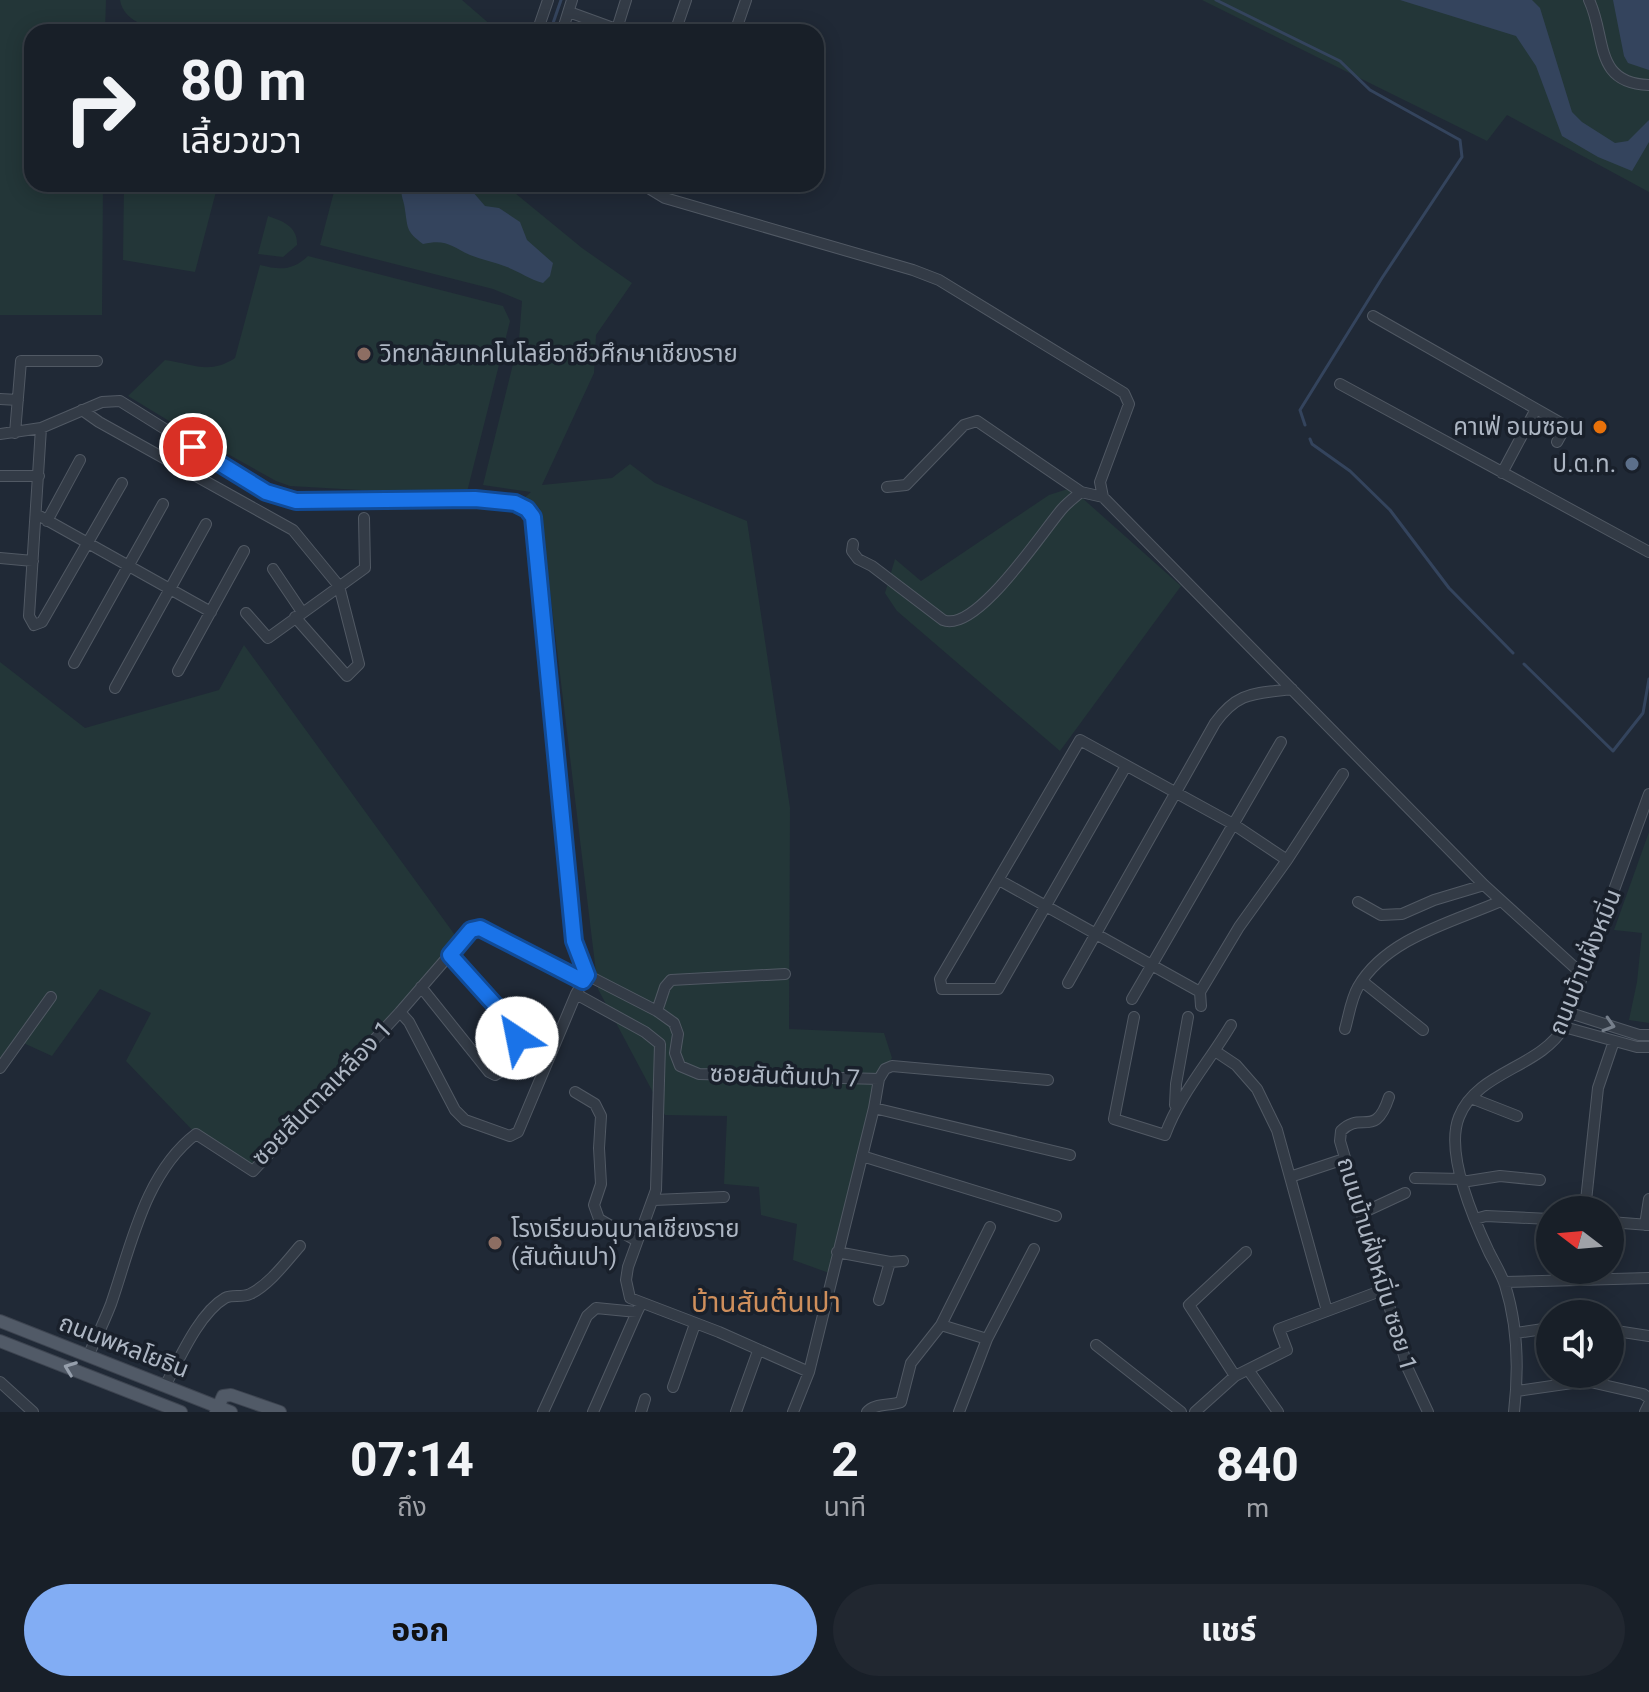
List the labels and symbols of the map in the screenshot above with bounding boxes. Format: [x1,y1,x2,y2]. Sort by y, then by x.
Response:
place label: วิทยาลัยเทคโนโลยีอาชีวศึกษาเชียงราย [379,340,738,368]
marker: วิทยาลัยเทคโนโลยีอาชีวศึกษาเชียงราย [355,345,373,363]
pin [159,413,227,481]
place label: คาเฟ่ อเมซอน [1453,413,1584,441]
marker: คาเฟ่ อเมซอน [1591,418,1609,436]
place label: ป.ต.ท. [1553,450,1616,478]
marker: ป.ต.ท. [1623,455,1641,473]
street label: ถนนบ้านฝั่งหมิ่น [1541,884,1627,1039]
position arrow [475,996,559,1080]
street label: ซอยสันตาลเหลือง 1 [246,1015,398,1171]
one-way arrow [1602,1016,1616,1032]
street label: ซอยสันต้นเปา 7 [709,1059,861,1093]
street label: ถนนบ้านฝั่งหมิ่น ซอย 1 [1331,1153,1425,1374]
north arrow [1536,1196,1624,1284]
place label: โรงเรียนอนุบาลเชียงราย (สันต้นเปา) [511,1215,740,1271]
marker: โรงเรียนอนุบาลเชียงราย (สันต้นเปา) [486,1234,504,1252]
district label: บ้านสันต้นเปา [691,1286,841,1319]
street label: ถนนพหลโยธิน [55,1308,193,1384]
one-way arrow [64,1361,78,1378]

